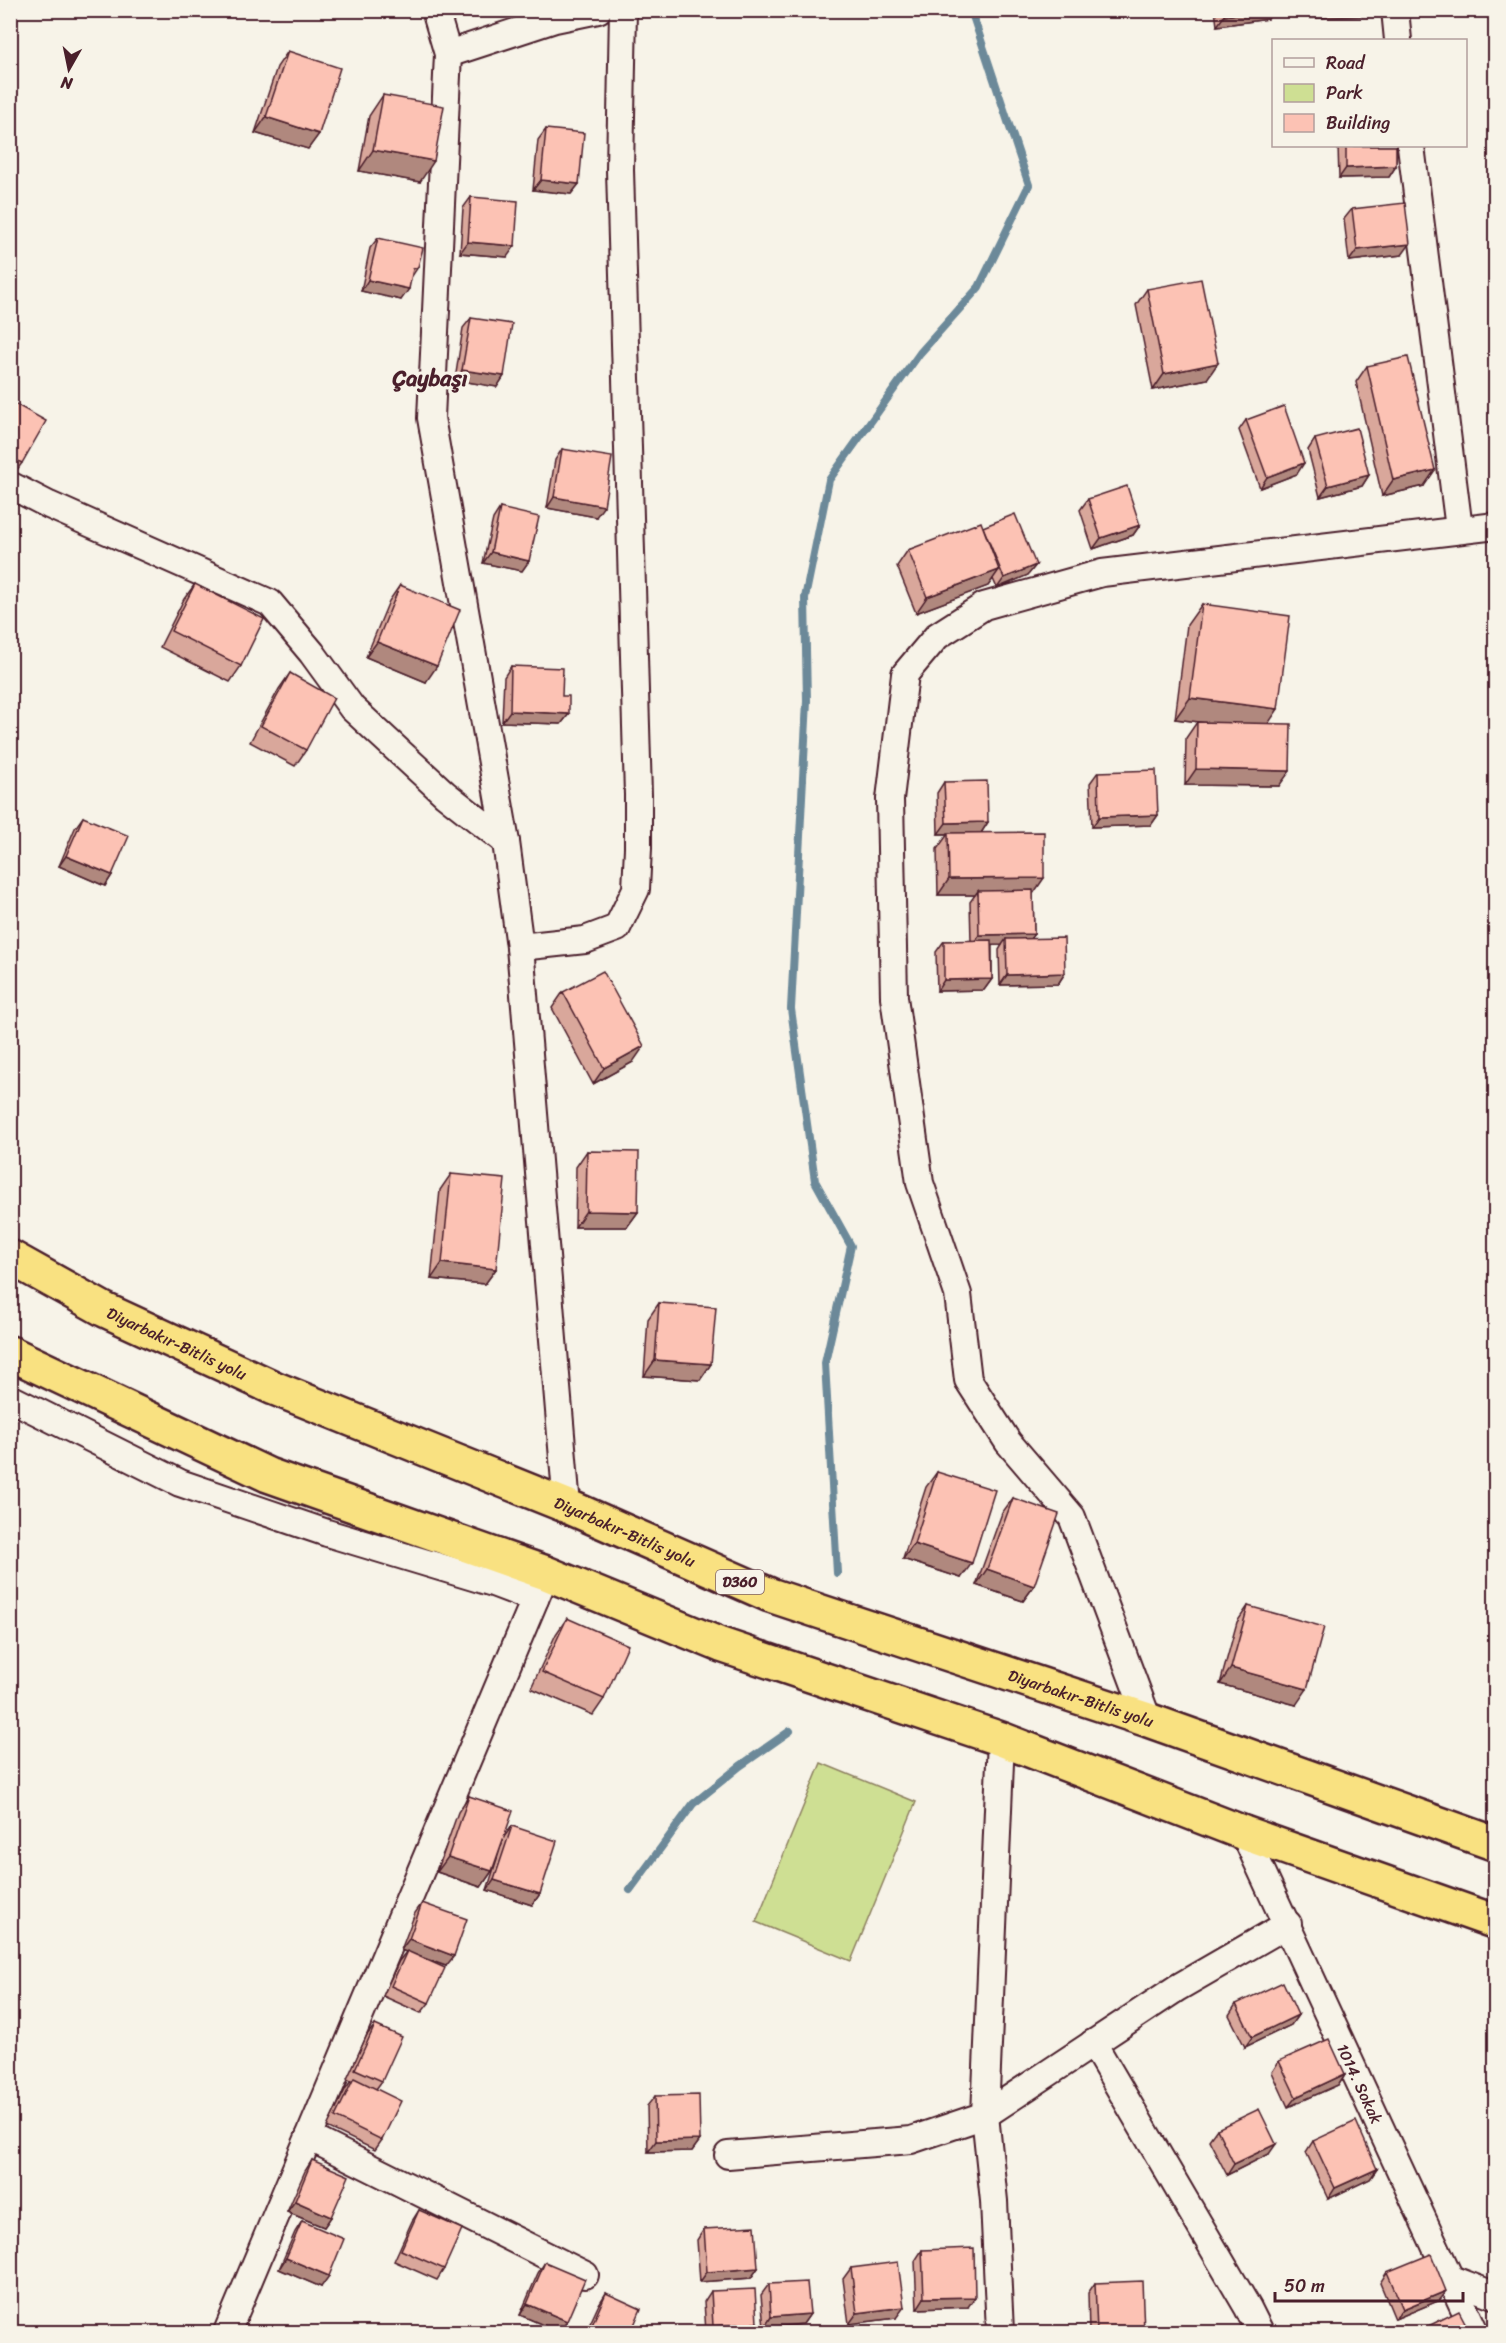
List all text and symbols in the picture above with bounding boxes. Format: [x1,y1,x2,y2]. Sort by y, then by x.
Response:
north arrow [39,39,99,99]
legend [1272,39,1467,147]
text: Road [1326,47,1366,79]
text: N [58,68,75,99]
text: Park [1326,77,1363,109]
text: Building [1326,107,1390,139]
district label: Çaybaşı [391,359,468,398]
street label: Diyarbakır-Bitlis yolu [102,1299,252,1389]
street label: Diyarbakır-Bitlis yolu [550,1488,700,1576]
road number: D360 [716,1570,764,1594]
street label: Diyarbakır-Bitlis yolu [1004,1661,1158,1736]
street label: 1014. Sokak [1328,2038,1391,2129]
scale bar [1275,2265,1462,2303]
text: 50 m [1284,2270,1325,2302]

